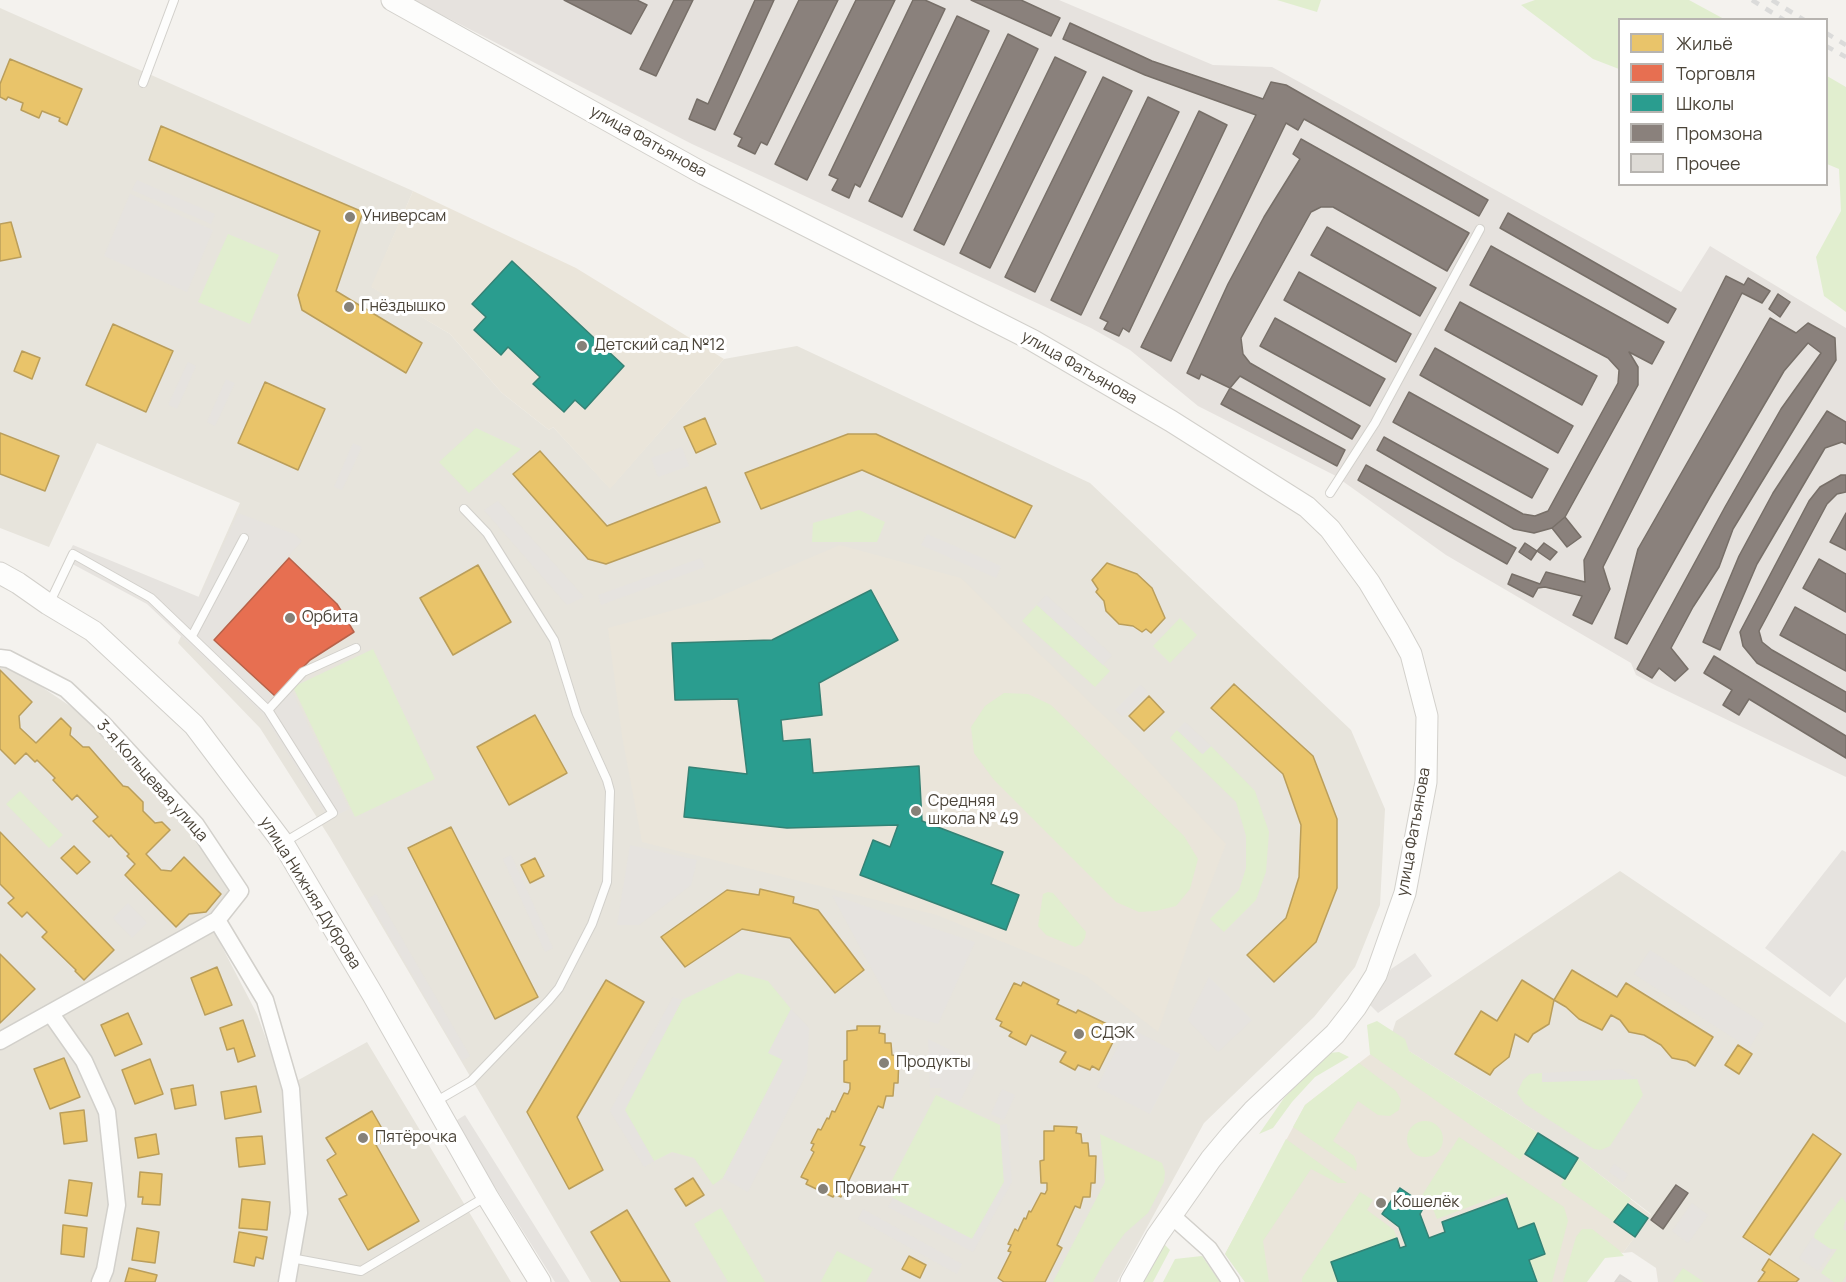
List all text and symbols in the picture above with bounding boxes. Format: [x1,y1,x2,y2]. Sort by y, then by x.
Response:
legend [1618,18,1828,186]
text: Жильё [1676,31,1733,55]
text: Торговля [1676,61,1755,85]
text: Школы [1676,91,1734,115]
street label: улица Фатьянова [586,102,710,182]
text: Промзона [1676,121,1763,145]
text: Прочее [1676,151,1741,175]
place label: Универсам [362,207,446,227]
marker: Универсам [343,210,357,224]
place label: Гнёздышко [361,297,446,317]
marker: Гнёздышко [342,300,356,314]
street label: улица Фатьянова [1018,327,1140,409]
place label: Детский сад №12 [594,336,725,356]
marker: Детский сад №12 [575,339,589,353]
place label: Орбита [302,608,358,628]
marker: Орбита [283,611,297,625]
street label: 3-я Кольцевая улица [92,716,212,846]
street label: улица Фатьянова [1393,766,1435,898]
place label: Средняя школа № 49 [928,792,1019,830]
marker: Средняя школа № 49 [909,804,923,818]
street label: улица Нижняя Дуброва [255,813,365,973]
place label: СДЭК [1091,1024,1135,1044]
marker: СДЭК [1072,1027,1086,1041]
place label: Продукты [896,1053,971,1073]
marker: Продукты [877,1056,891,1070]
place label: Пятёрочка [375,1128,457,1148]
marker: Пятёрочка [356,1131,370,1145]
place label: Провиант [835,1179,909,1199]
marker: Провиант [816,1182,830,1196]
place label: Кошелёк [1393,1193,1459,1213]
marker: Кошелёк [1374,1196,1388,1210]

